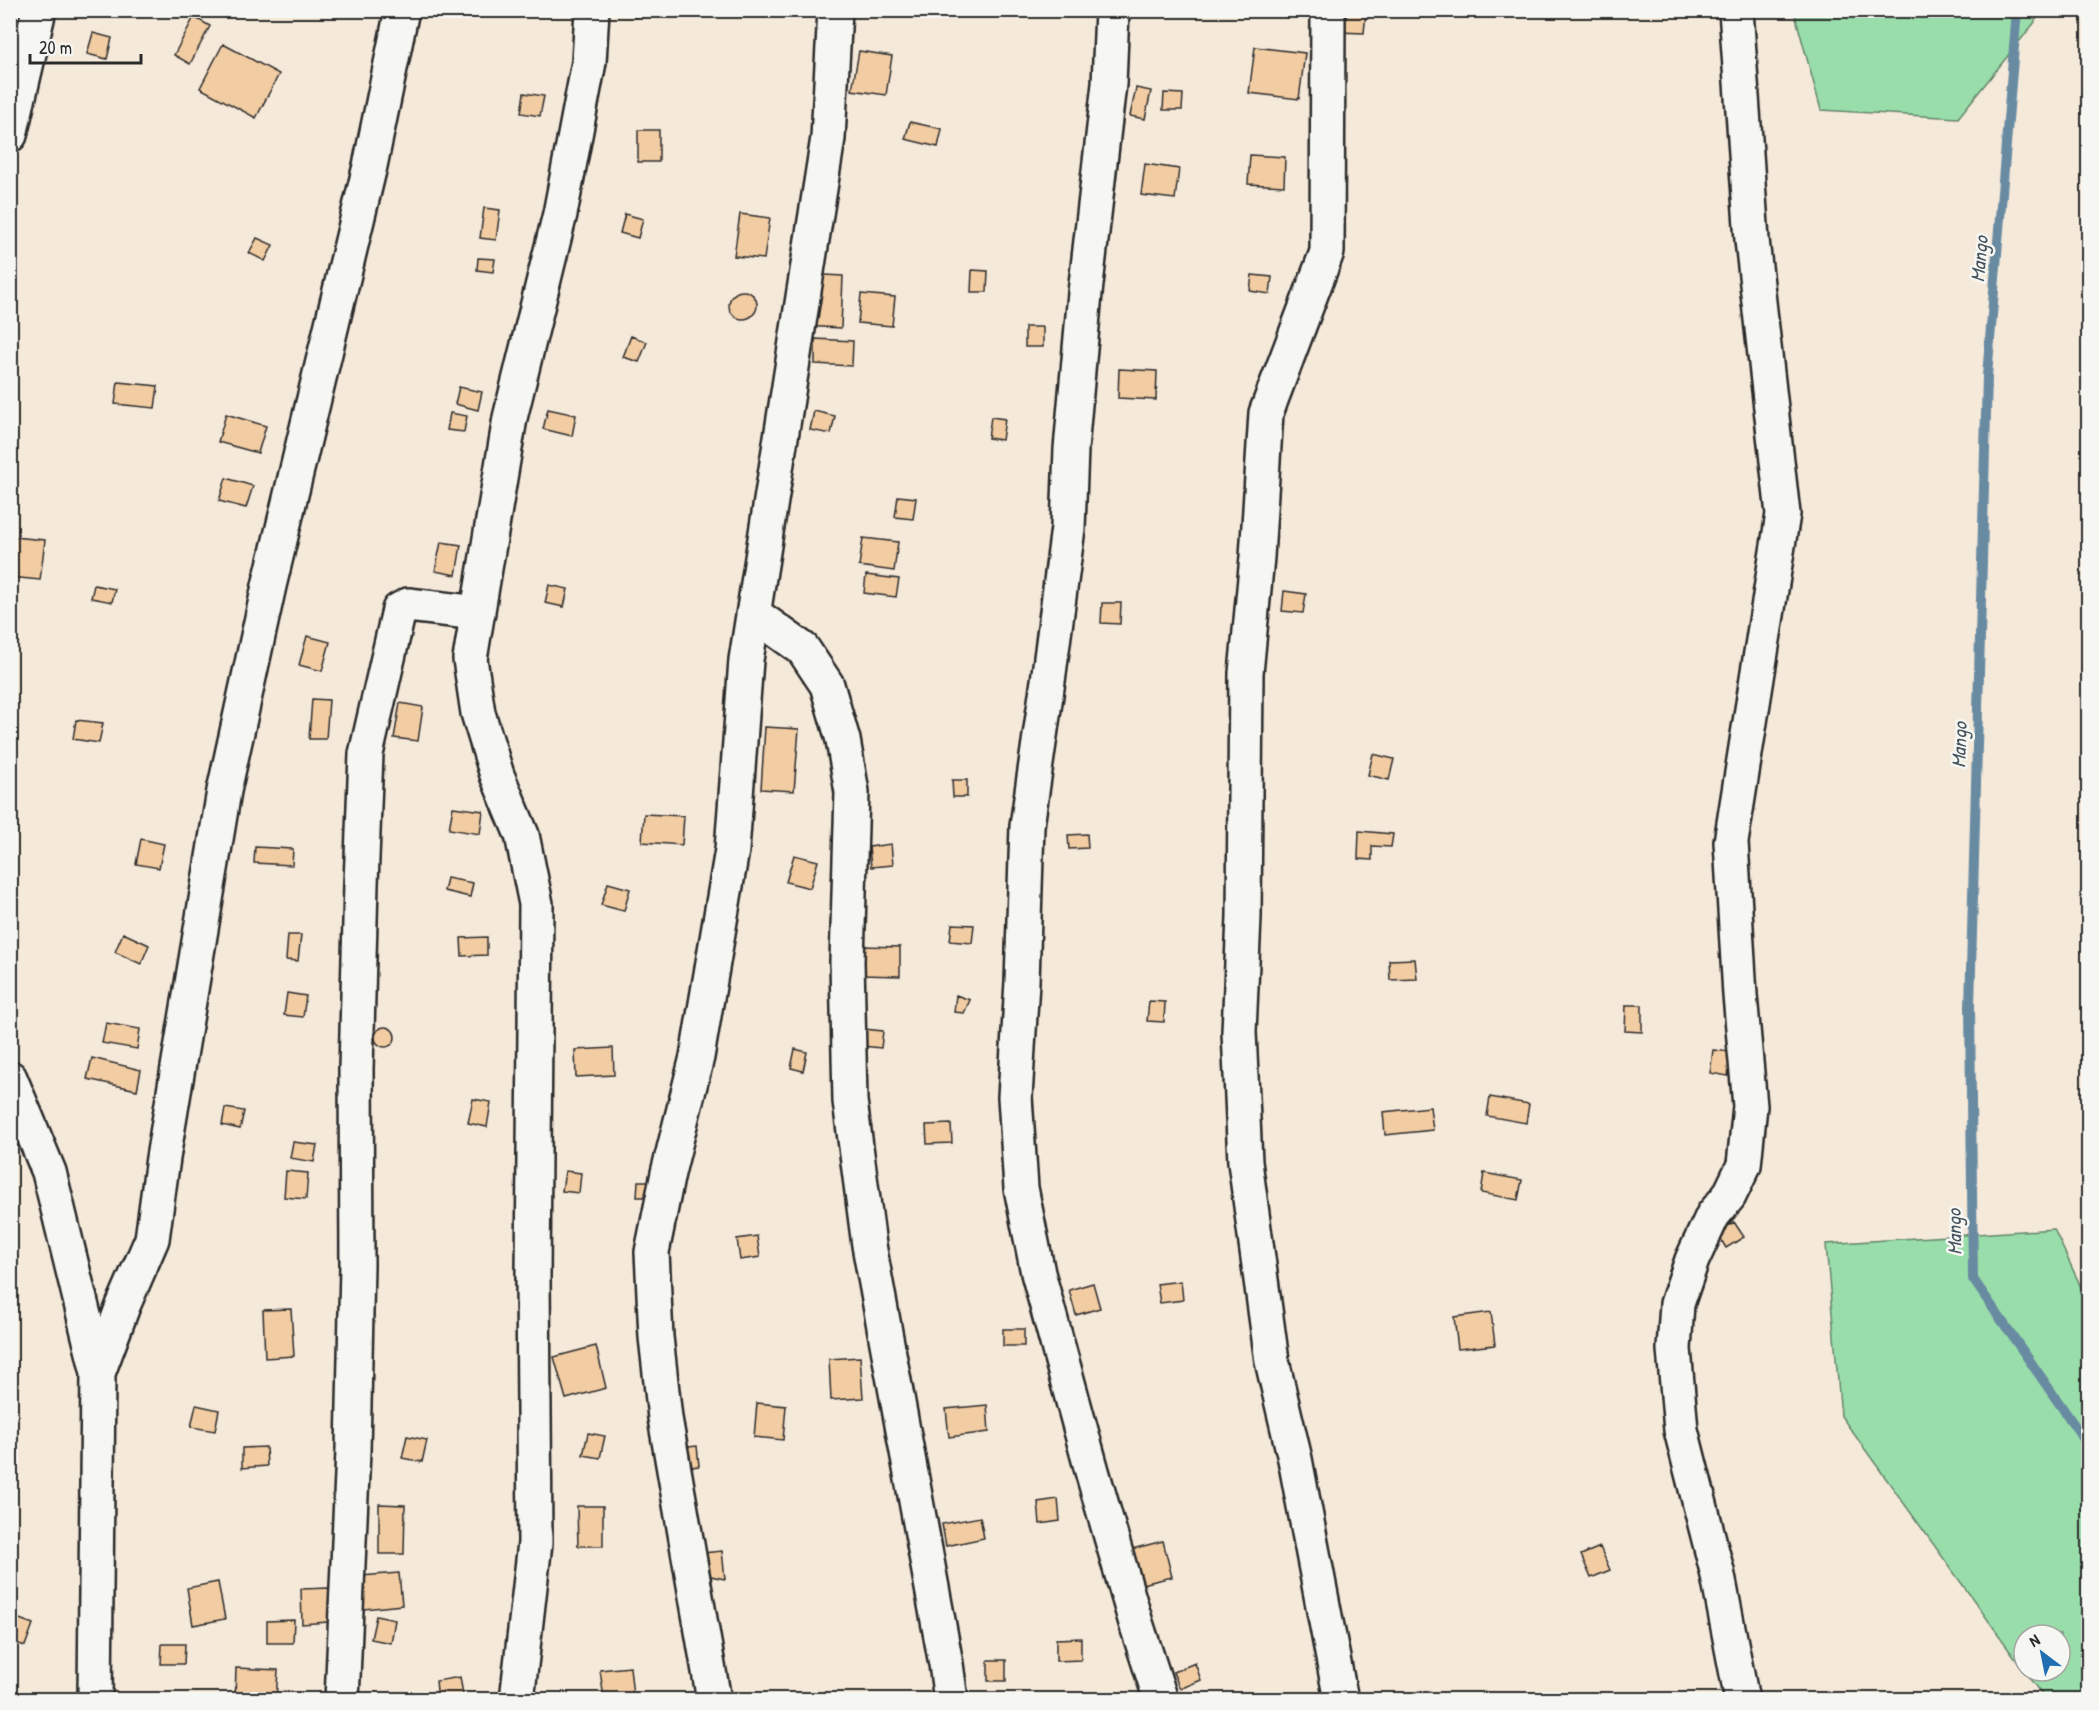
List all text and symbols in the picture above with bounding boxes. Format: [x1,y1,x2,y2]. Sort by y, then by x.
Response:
scale bar [30,27,141,65]
text: 20 m [39,35,72,60]
water label: Mango [1963,233,1995,283]
water label: Mango [1944,720,1974,768]
water label: Mango [1940,1207,1968,1255]
north arrow [2012,1623,2072,1683]
text: N [2025,1628,2044,1652]

